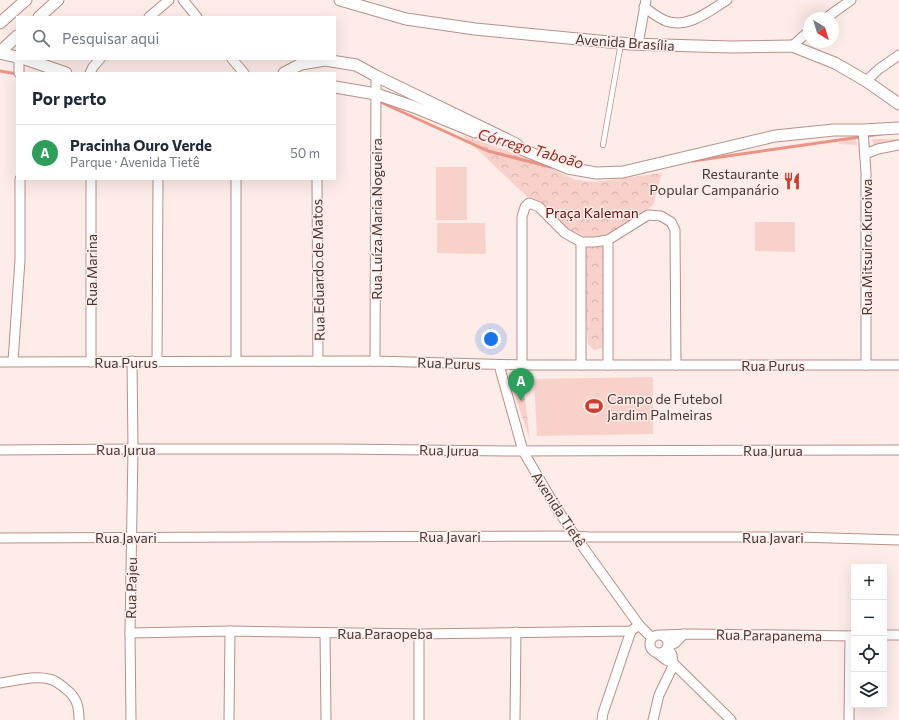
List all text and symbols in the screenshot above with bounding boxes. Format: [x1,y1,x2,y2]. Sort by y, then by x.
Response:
north arrow [803,12,839,48]
search box [16,16,336,60]
icon: search [30,27,52,49]
text: Pesquisar aqui [62,29,159,47]
street label: Avenida Brasília [575,30,675,54]
text: Por perto [32,88,107,109]
water label: Córrego Taboão [476,124,586,172]
text: Pracinha Ouro Verde [70,136,212,154]
street label: Rua Luíza Maria Nogueira [368,138,385,300]
text: A [40,145,50,161]
text: 50 m [290,145,320,161]
text: Parque · Avenida Tietê [70,154,200,170]
place label: Restaurante Popular Campanário [649,165,779,198]
restaurant icon: Restaurante Popular Campanário [782,171,802,191]
street label: Rua Mitsuiro Kuroiwa [858,179,875,315]
street label: Rua Eduardo de Matos [308,199,328,341]
park label: Praça Kaleman [545,204,639,221]
street label: Rua Marina [83,234,100,306]
your location [481,329,501,349]
street label: Rua Purus [417,353,481,373]
street label: Rua Purus [94,354,158,371]
street label: Rua Purus [741,357,805,374]
pin: A [508,368,534,401]
place label: Campo de Futebol Jardim Palmeiras [607,390,722,423]
sports icon: Campo de Futebol Jardim Palmeiras [584,396,604,416]
street label: Rua Jurua [96,441,156,458]
street label: Rua Jurua [419,441,479,459]
street label: Rua Jurua [743,442,803,459]
street label: Avenida Tietê [528,468,590,550]
street label: Rua Javari [419,528,481,545]
street label: Rua Javari [95,529,157,546]
street label: Rua Javari [742,529,804,546]
street label: Rua Pajeu [122,557,140,619]
map controls [851,564,887,708]
button: + [851,564,887,600]
button: − [851,600,887,636]
street label: Rua Paraopeba [337,625,433,642]
street label: Rua Parapanema [716,626,822,644]
button: locate [851,636,887,672]
button: layers [851,672,887,708]

